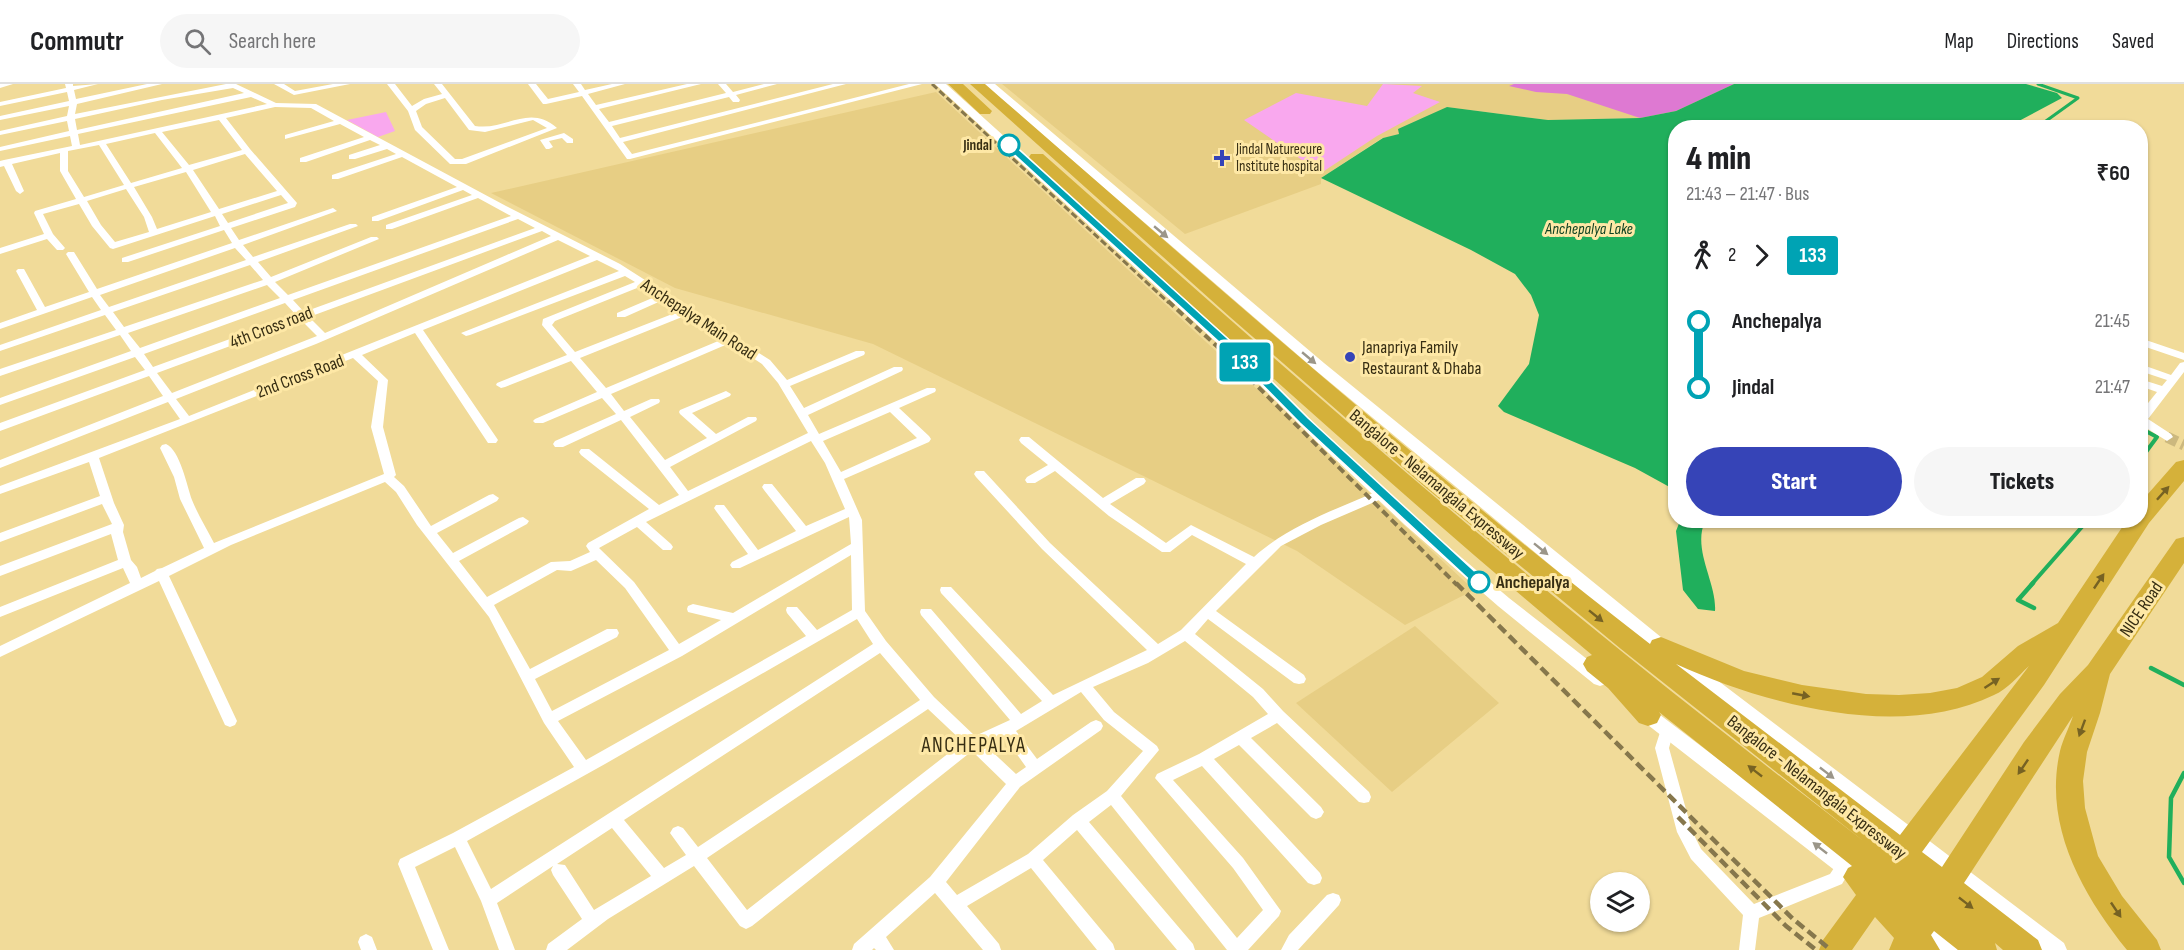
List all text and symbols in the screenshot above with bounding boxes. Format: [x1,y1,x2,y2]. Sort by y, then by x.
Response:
search box [160,14,580,68]
text: Commutr [30,25,124,58]
icon: search [181,25,214,58]
text: Search here [229,28,316,55]
text: Map [1944,29,1974,54]
text: Directions [2007,29,2079,54]
text: Saved [2112,29,2154,54]
marker: Jindal [998,134,1020,156]
place label: Jindal [962,136,992,155]
text: 4 min [1686,139,1751,179]
place label: Jindal Naturecure Institute hospital [1235,140,1322,176]
marker: Jindal Naturecure Institute hospital [1213,149,1231,167]
text: ₹60 [2097,160,2130,187]
text: 21:43 – 21:47 · Bus [1686,182,1809,206]
water label: Anchepalya Lake [1544,220,1633,239]
one-way arrow [1153,225,1168,238]
icon: walk [1686,239,1719,272]
icon: forward [1745,239,1778,272]
text: 2 [1728,243,1736,267]
text: 133 [1799,243,1826,268]
street label: Anchepalya Main Road [636,274,760,365]
street label: 4th Cross road [227,302,316,353]
text: Anchepalya [1732,308,1822,335]
text: 21:45 [2094,309,2130,333]
place label: Janapriya Family Restaurant & Dhaba [1361,337,1482,379]
line badge: 133 [1210,342,1280,382]
street label: 2nd Cross Road [253,350,347,403]
text: 133 [1231,350,1259,375]
marker: Janapriya Family Restaurant & Dhaba [1343,350,1357,364]
one-way arrow [1301,352,1317,365]
text: Jindal [1732,374,1774,401]
text: 21:47 [2095,375,2130,399]
street label: Bangalore - Nelamangala Expressway [1345,405,1528,564]
button: Start [1686,447,1902,516]
button: Tickets [1914,447,2130,516]
one-way arrow [2156,486,2169,501]
one-way arrow [1533,542,1548,555]
marker: Anchepalya [1468,571,1490,593]
place label: Anchepalya [1495,572,1570,593]
one-way arrow [2093,573,2105,589]
street label: NICE Road [2115,578,2167,641]
one-way arrow [1589,609,1604,621]
one-way arrow [1984,678,2000,689]
one-way arrow [1792,691,1811,700]
street label: Bangalore - Nelamangala Expressway [1723,711,1911,864]
one-way arrow [2076,719,2086,737]
district label: ANCHEPALYA [921,733,1026,758]
one-way arrow [2017,759,2028,776]
one-way arrow [1747,766,1762,778]
one-way arrow [1819,766,1835,779]
one-way arrow [1812,842,1828,855]
map controls [1590,872,1650,932]
button: layers [1590,872,1650,932]
one-way arrow [1959,896,1974,908]
one-way arrow [2110,902,2121,918]

